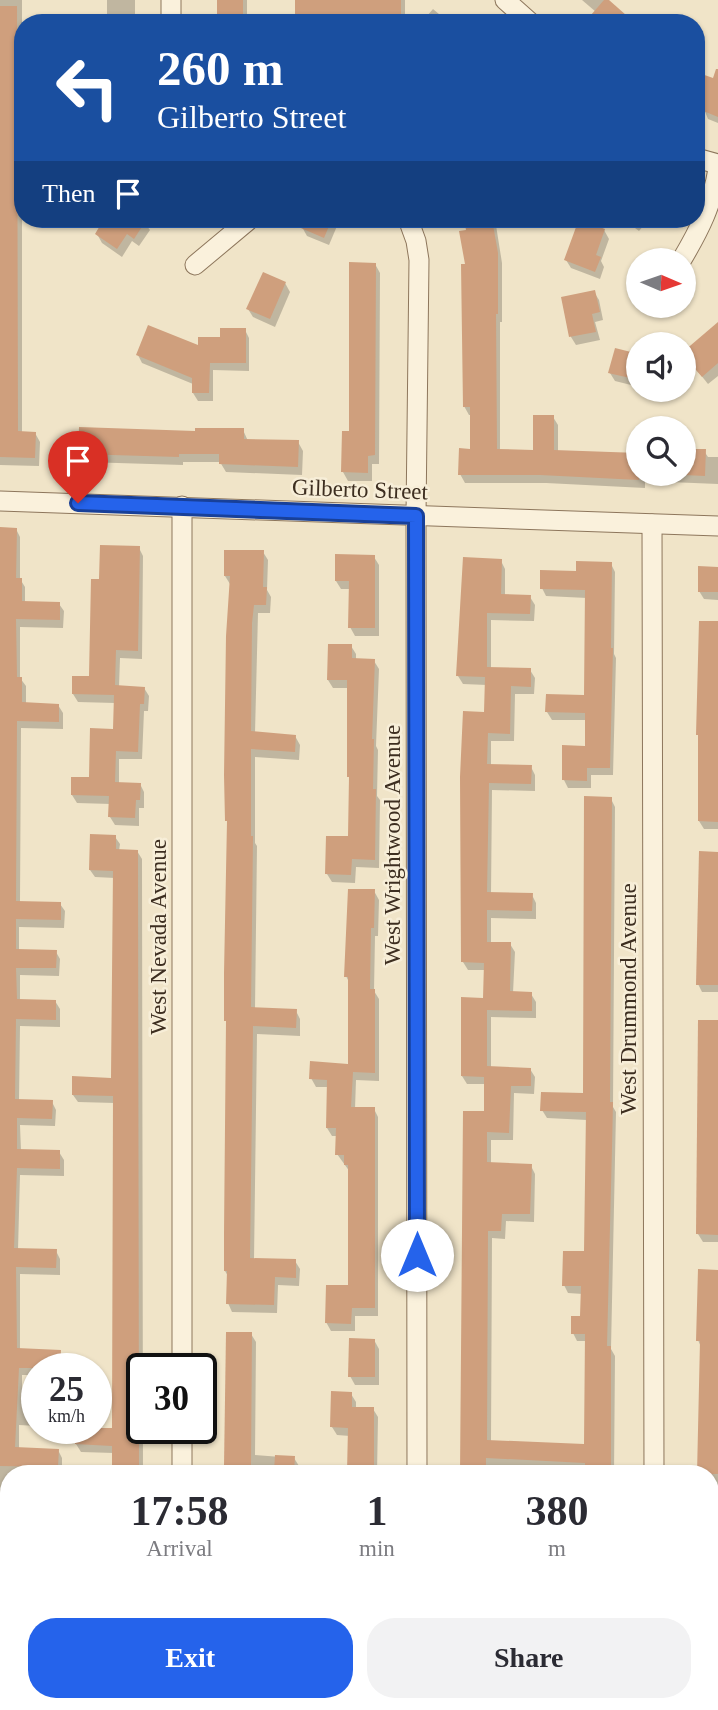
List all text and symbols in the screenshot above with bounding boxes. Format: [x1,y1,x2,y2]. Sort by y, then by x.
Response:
text: 260 m [157,41,284,96]
icon: left [42,42,133,133]
text: Gilberto Street [157,99,346,135]
icon: arrive [109,175,147,213]
text: Then [42,179,95,208]
north arrow [626,248,696,318]
map controls [626,248,696,486]
button: sound [626,332,696,402]
button: search [626,416,696,486]
pin [48,431,108,503]
icon: arrive [59,442,97,480]
street label: Gilberto Street [292,475,429,504]
street label: West Wrightwood Avenue [380,725,405,965]
street label: West Nevada Avenue [146,839,171,1035]
street label: West Drummond Avenue [616,883,641,1115]
position arrow [380,1218,454,1292]
speed limit sign: 30 [126,1353,217,1444]
text: 25 [49,1370,84,1409]
text: km/h [48,1406,85,1426]
text: 17:58 [131,1488,229,1534]
text: 1 [366,1488,387,1534]
text: 380 [525,1488,588,1534]
text: Arrival [146,1536,213,1561]
text: min [359,1536,395,1561]
text: m [548,1536,566,1561]
button: Exit [28,1618,353,1698]
button: Share [367,1618,691,1698]

